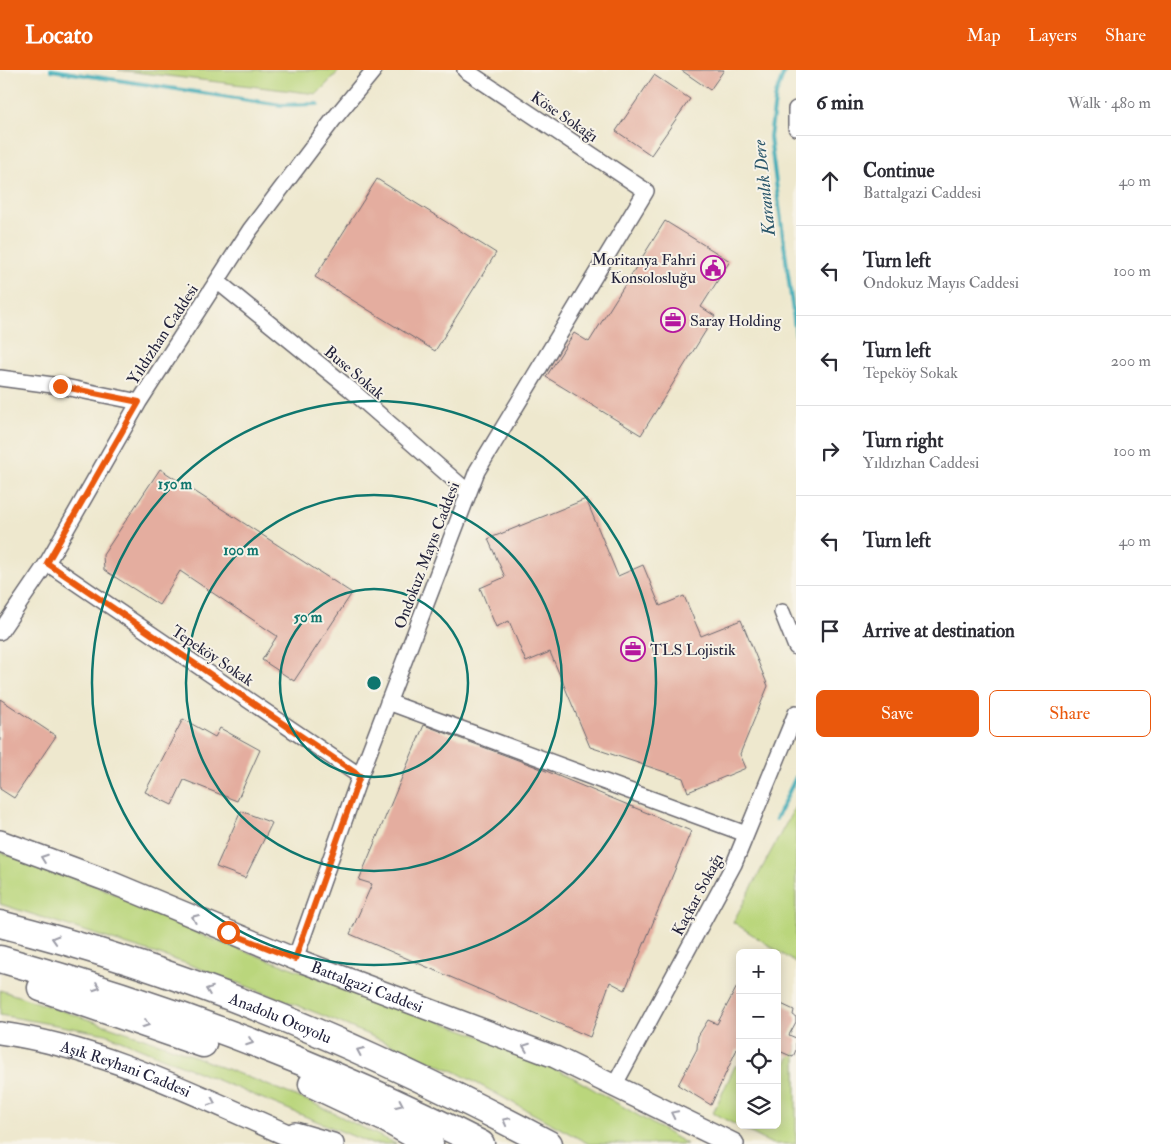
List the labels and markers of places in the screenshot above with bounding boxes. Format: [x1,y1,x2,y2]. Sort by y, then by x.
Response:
place label: Moritanya Fahri Konsolosluğu [591,250,696,288]
public building icon: Moritanya Fahri Konsolosluğu [700,255,726,281]
office icon: Saray Holding [660,307,686,333]
place label: Saray Holding [690,311,782,331]
office icon: TLS Lojistik [620,636,646,662]
place label: TLS Lojistik [650,640,736,660]
centre of rings [365,674,383,692]

